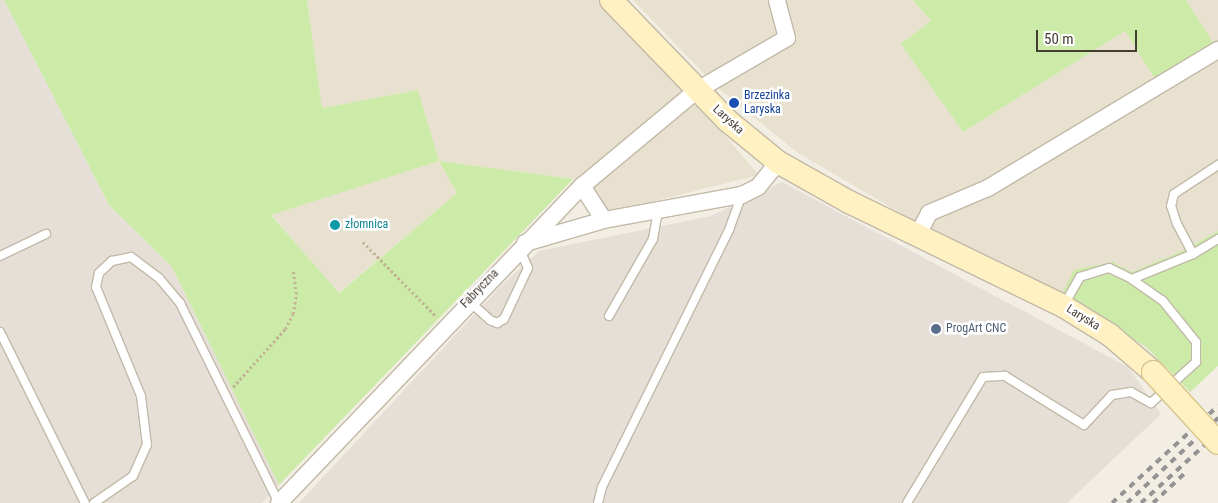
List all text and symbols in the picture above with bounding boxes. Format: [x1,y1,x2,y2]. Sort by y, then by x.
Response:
scale bar [1038,20,1139,52]
text: 50 m [1044,30,1074,48]
place label: Brzezinka Laryska [744,89,790,117]
marker: Brzezinka Laryska [728,97,740,109]
street label: Laryska [709,102,747,138]
place label: złomnica [345,218,388,232]
marker: złomnica [329,219,341,231]
street label: Fabryczna [458,267,502,311]
street label: Laryska [1064,302,1102,334]
place label: ProgArt CNC [946,322,1006,336]
marker: ProgArt CNC [930,323,942,335]

